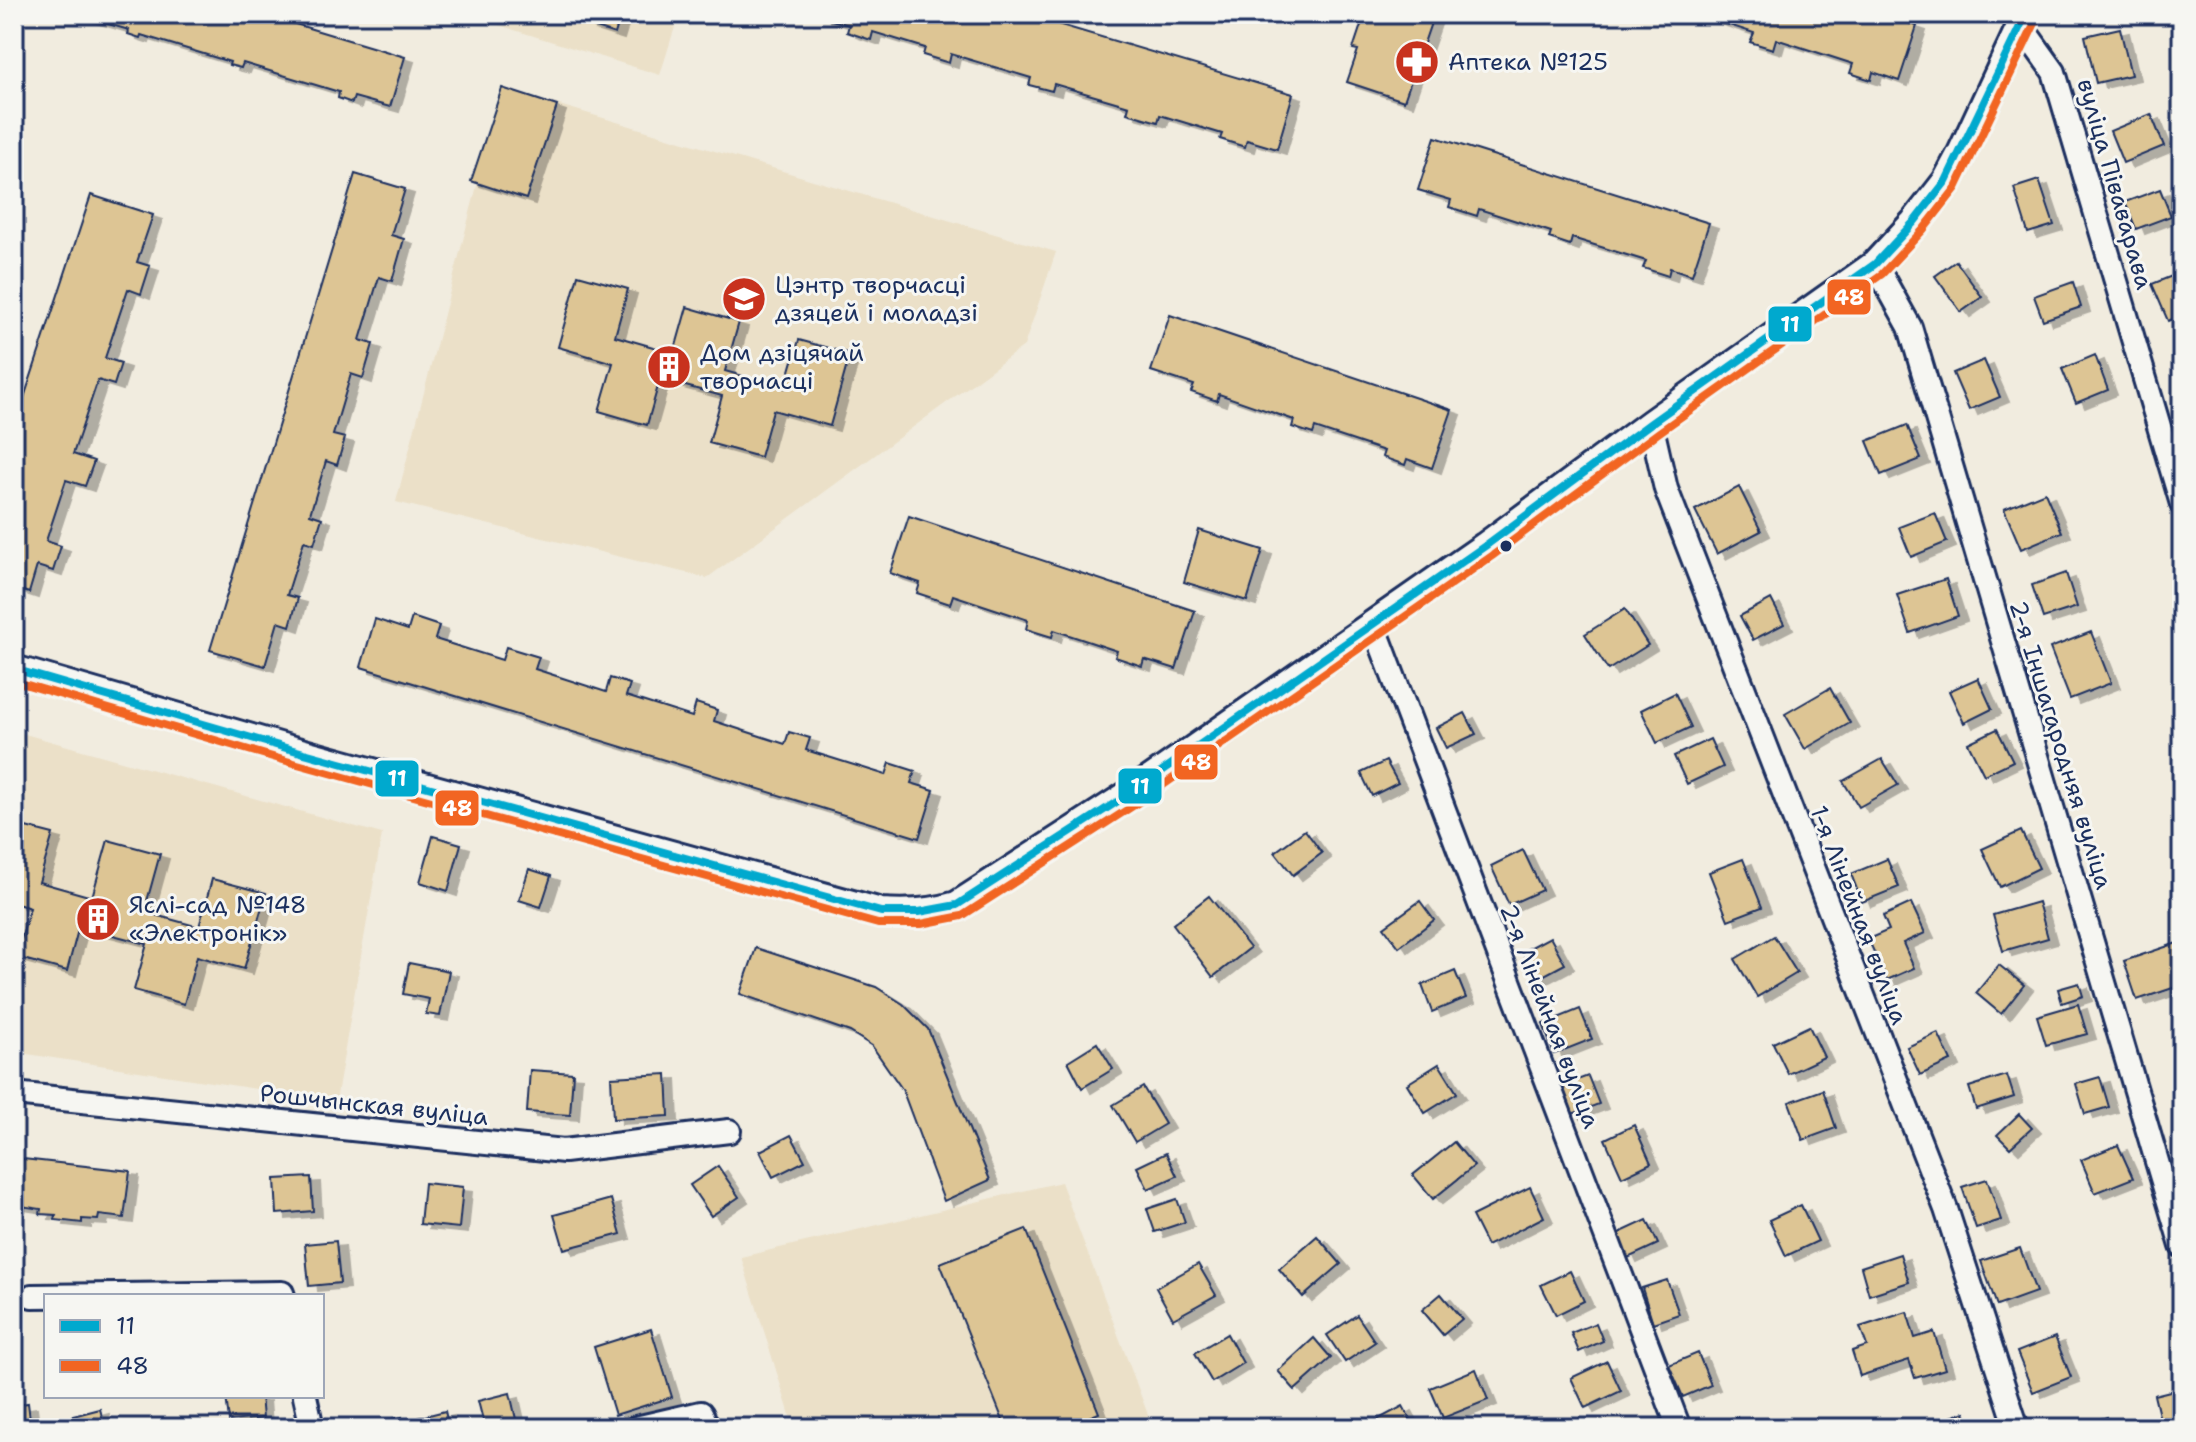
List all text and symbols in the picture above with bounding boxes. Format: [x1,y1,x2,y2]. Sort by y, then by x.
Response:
pharmacy icon: Аптека №125 [1393,38,1441,86]
place label: Аптека №125 [1448,46,1608,78]
street label: вуліца Піваварава [2070,75,2160,293]
place label: Цэнтр творчасці дзяцей і моладзі [775,269,978,329]
school or university icon: Цэнтр творчасці дзяцей і моладзі [720,275,768,323]
line badge: 48 [1826,278,1872,316]
text: 48 [1834,283,1864,312]
line badge: 11 [1767,305,1813,343]
text: 11 [1780,310,1800,339]
place label: Дом дзіцячай творчасці [700,337,864,397]
building icon: Дом дзіцячай творчасці [645,343,693,391]
unlabelled marker [1498,538,1514,554]
street label: 2-я Іншагародняя вуліца [2002,597,2120,893]
line badge: 48 [1173,743,1219,781]
text: 48 [1181,748,1211,777]
line badge: 11 [374,759,420,798]
text: 11 [387,764,407,793]
line badge: 11 [1117,767,1163,805]
text: 11 [1130,772,1150,801]
line badge: 48 [434,789,480,827]
text: 48 [442,794,472,823]
street label: 1-я Лінейная вуліца [1802,801,1916,1029]
place label: Яслі-сад №148 «Электронік» [129,889,307,949]
building icon: Яслі-сад №148 «Электронік» [74,895,122,943]
street label: 2-я Лінейная вуліца [1492,899,1608,1133]
street label: Рошчынская вуліца [258,1077,490,1133]
legend [44,1294,324,1398]
text: 11 [116,1310,135,1342]
text: 48 [116,1350,149,1382]

